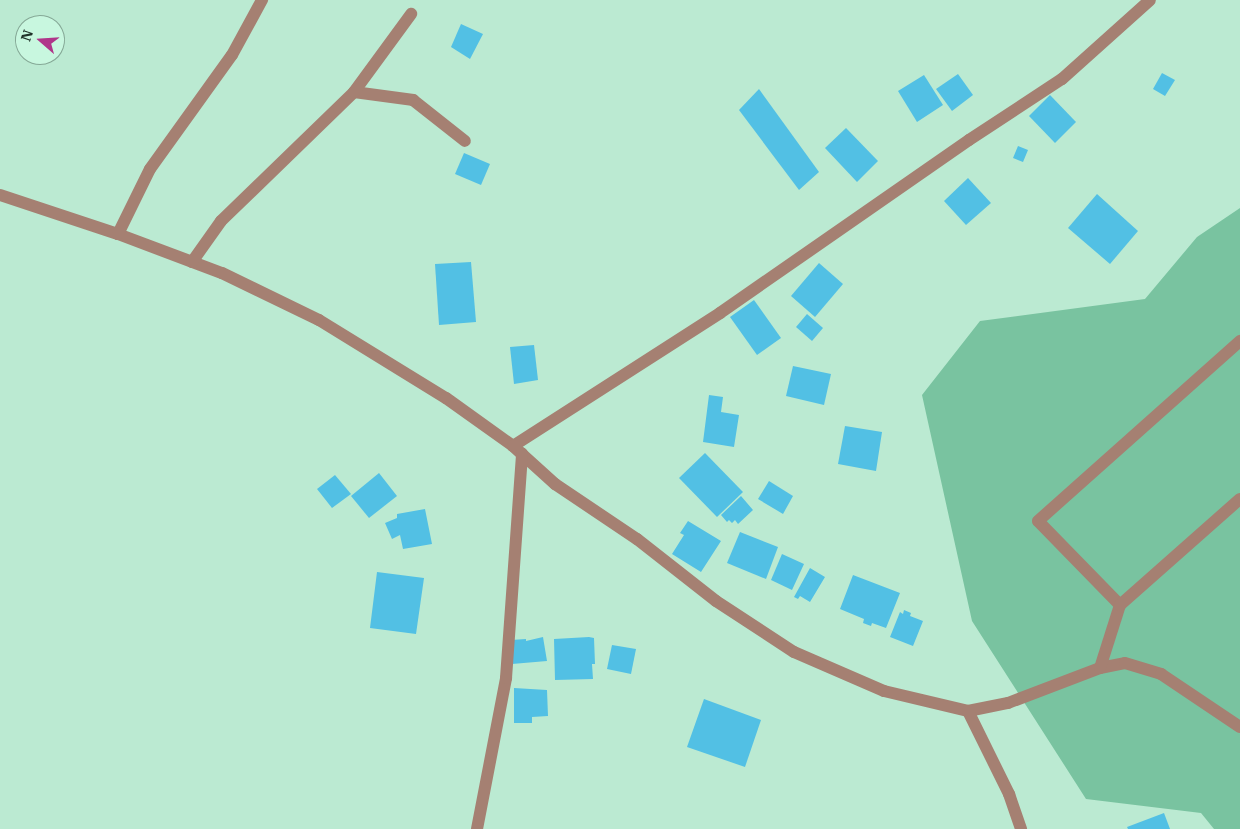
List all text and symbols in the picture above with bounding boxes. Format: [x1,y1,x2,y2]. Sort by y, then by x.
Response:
north arrow [15,15,65,65]
text: N [16,27,37,44]

